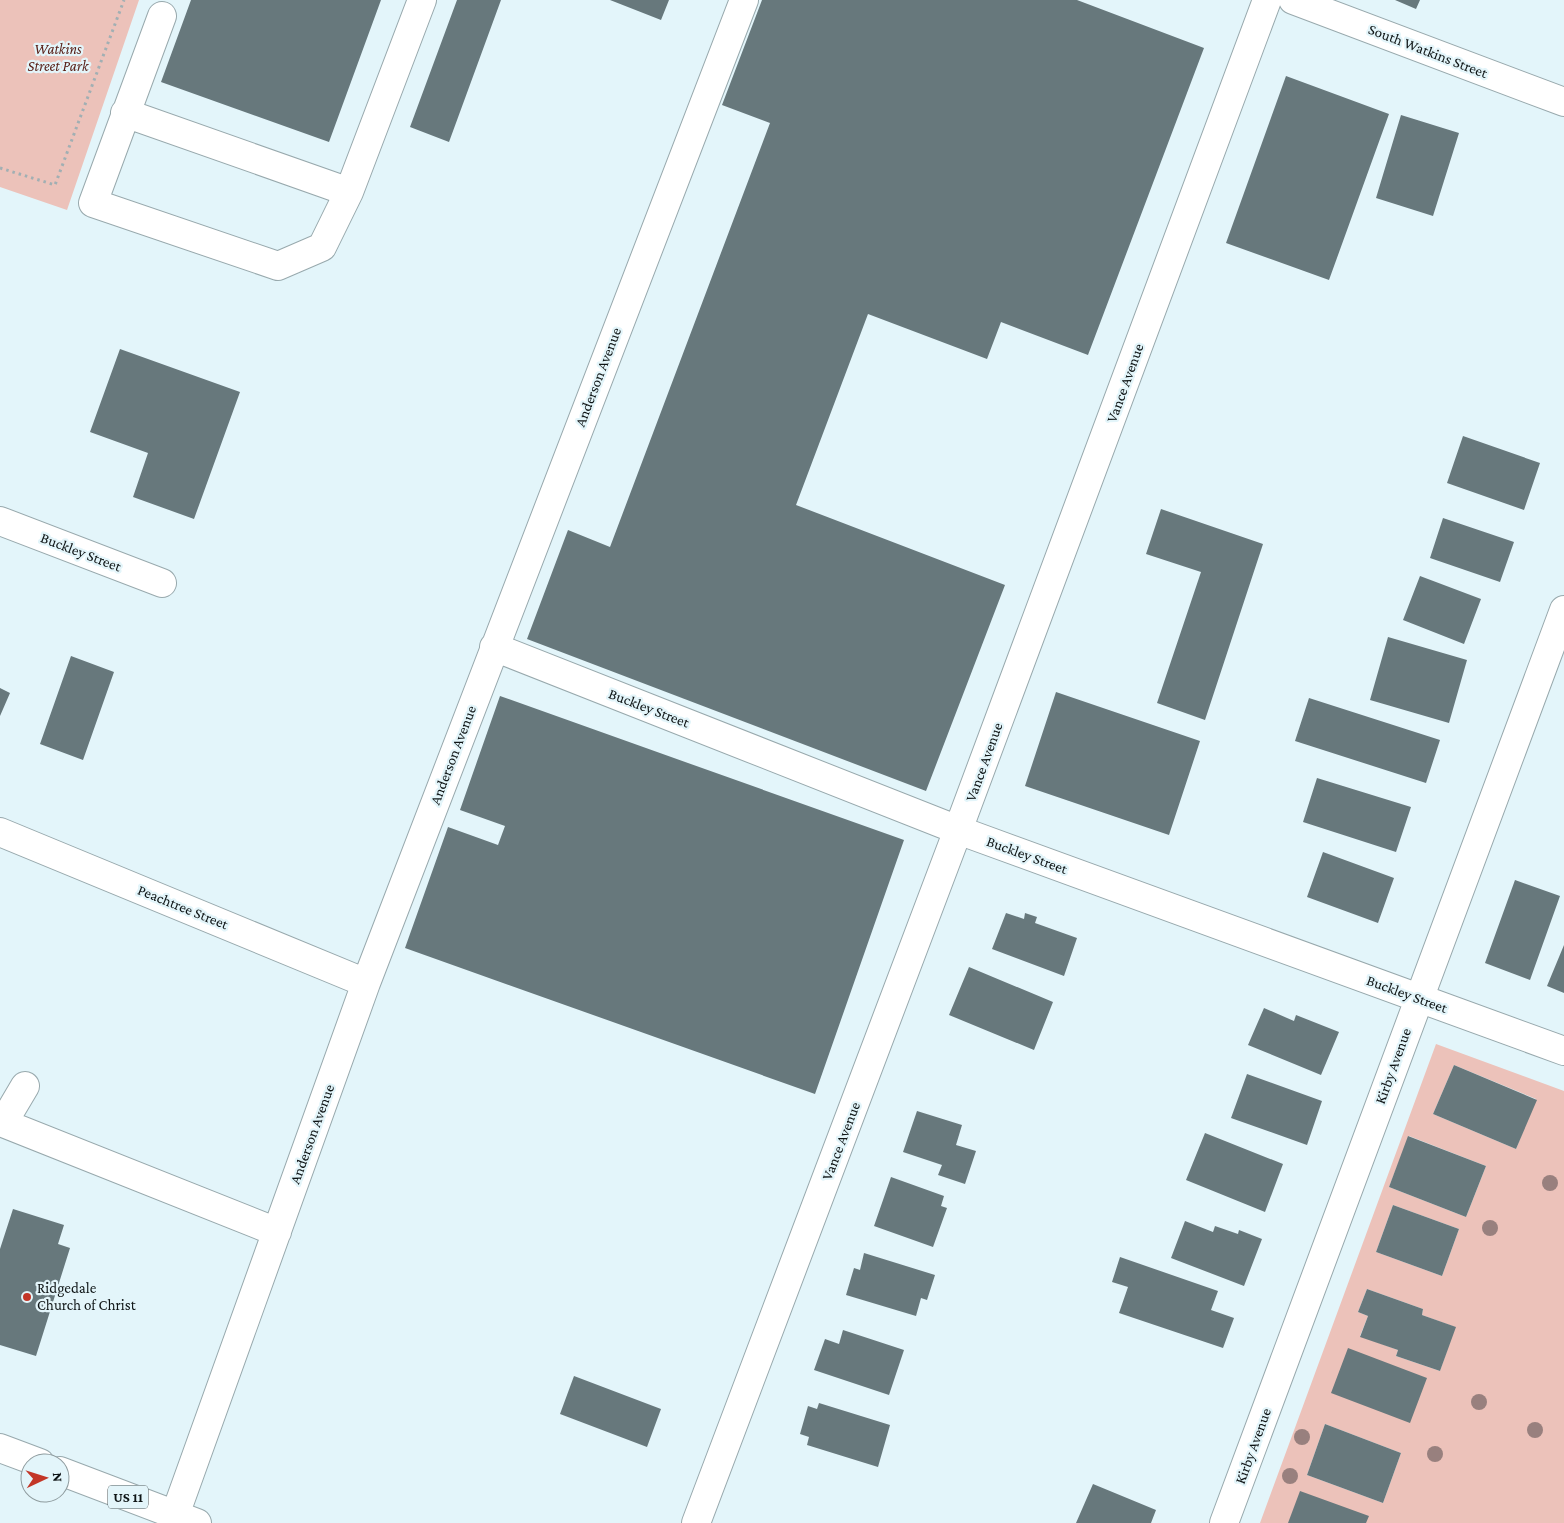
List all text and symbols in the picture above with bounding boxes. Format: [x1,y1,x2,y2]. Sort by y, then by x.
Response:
street label: South Watkins Street [1366,21,1491,81]
park label: Watkins Street Park [28,41,90,74]
street label: Anderson Avenue [572,325,624,429]
street label: Vance Avenue [1103,341,1147,425]
street label: Buckley Street [38,529,124,576]
street label: Buckley Street [606,685,692,732]
street label: Anderson Avenue [427,703,479,807]
street label: Vance Avenue [962,720,1006,804]
street label: Buckley Street [984,833,1071,878]
street label: Peachtree Street [135,882,232,933]
street label: Buckley Street [1364,972,1451,1017]
street label: Kirby Avenue [1372,1026,1415,1106]
street label: Anderson Avenue [287,1082,338,1186]
street label: Vance Avenue [819,1099,863,1182]
place label: Ridgedale Church of Christ [37,1280,137,1313]
marker: Ridgedale Church of Christ [21,1291,33,1303]
street label: Kirby Avenue [1232,1406,1275,1486]
north arrow [20,1453,70,1503]
text: N [50,1472,66,1483]
road number: US 11 [108,1485,148,1508]

